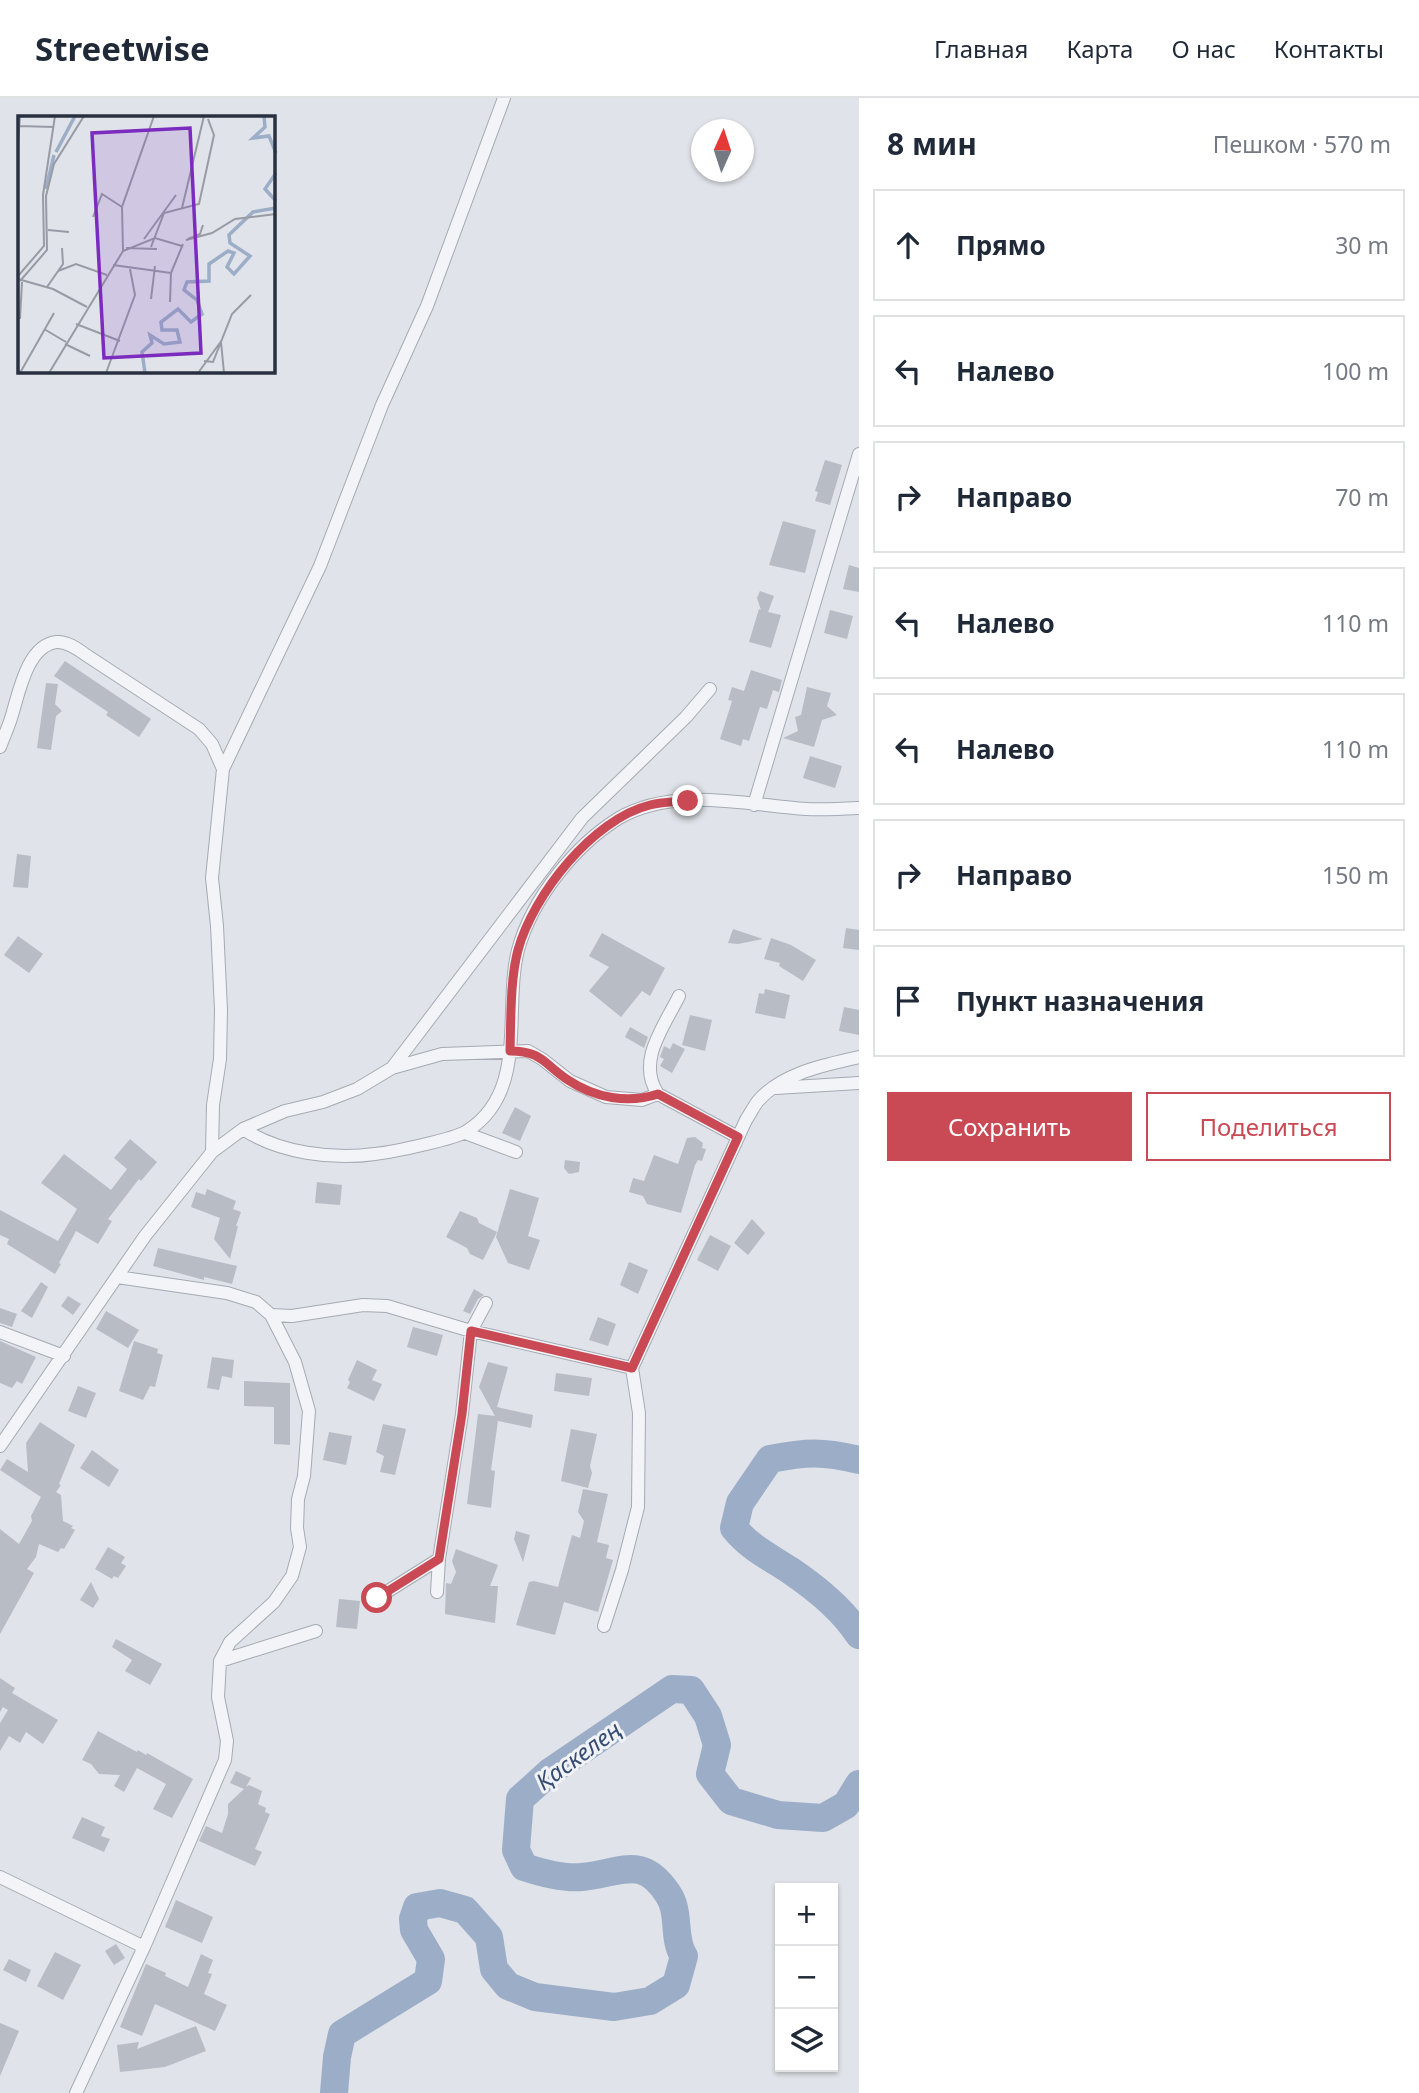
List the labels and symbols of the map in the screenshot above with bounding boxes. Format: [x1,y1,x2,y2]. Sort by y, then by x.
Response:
inset map [18,116,275,373]
north arrow [691,119,754,182]
route end [672,785,703,816]
route start [361,1582,392,1613]
water label: Қаскелең [529,1713,627,1797]

